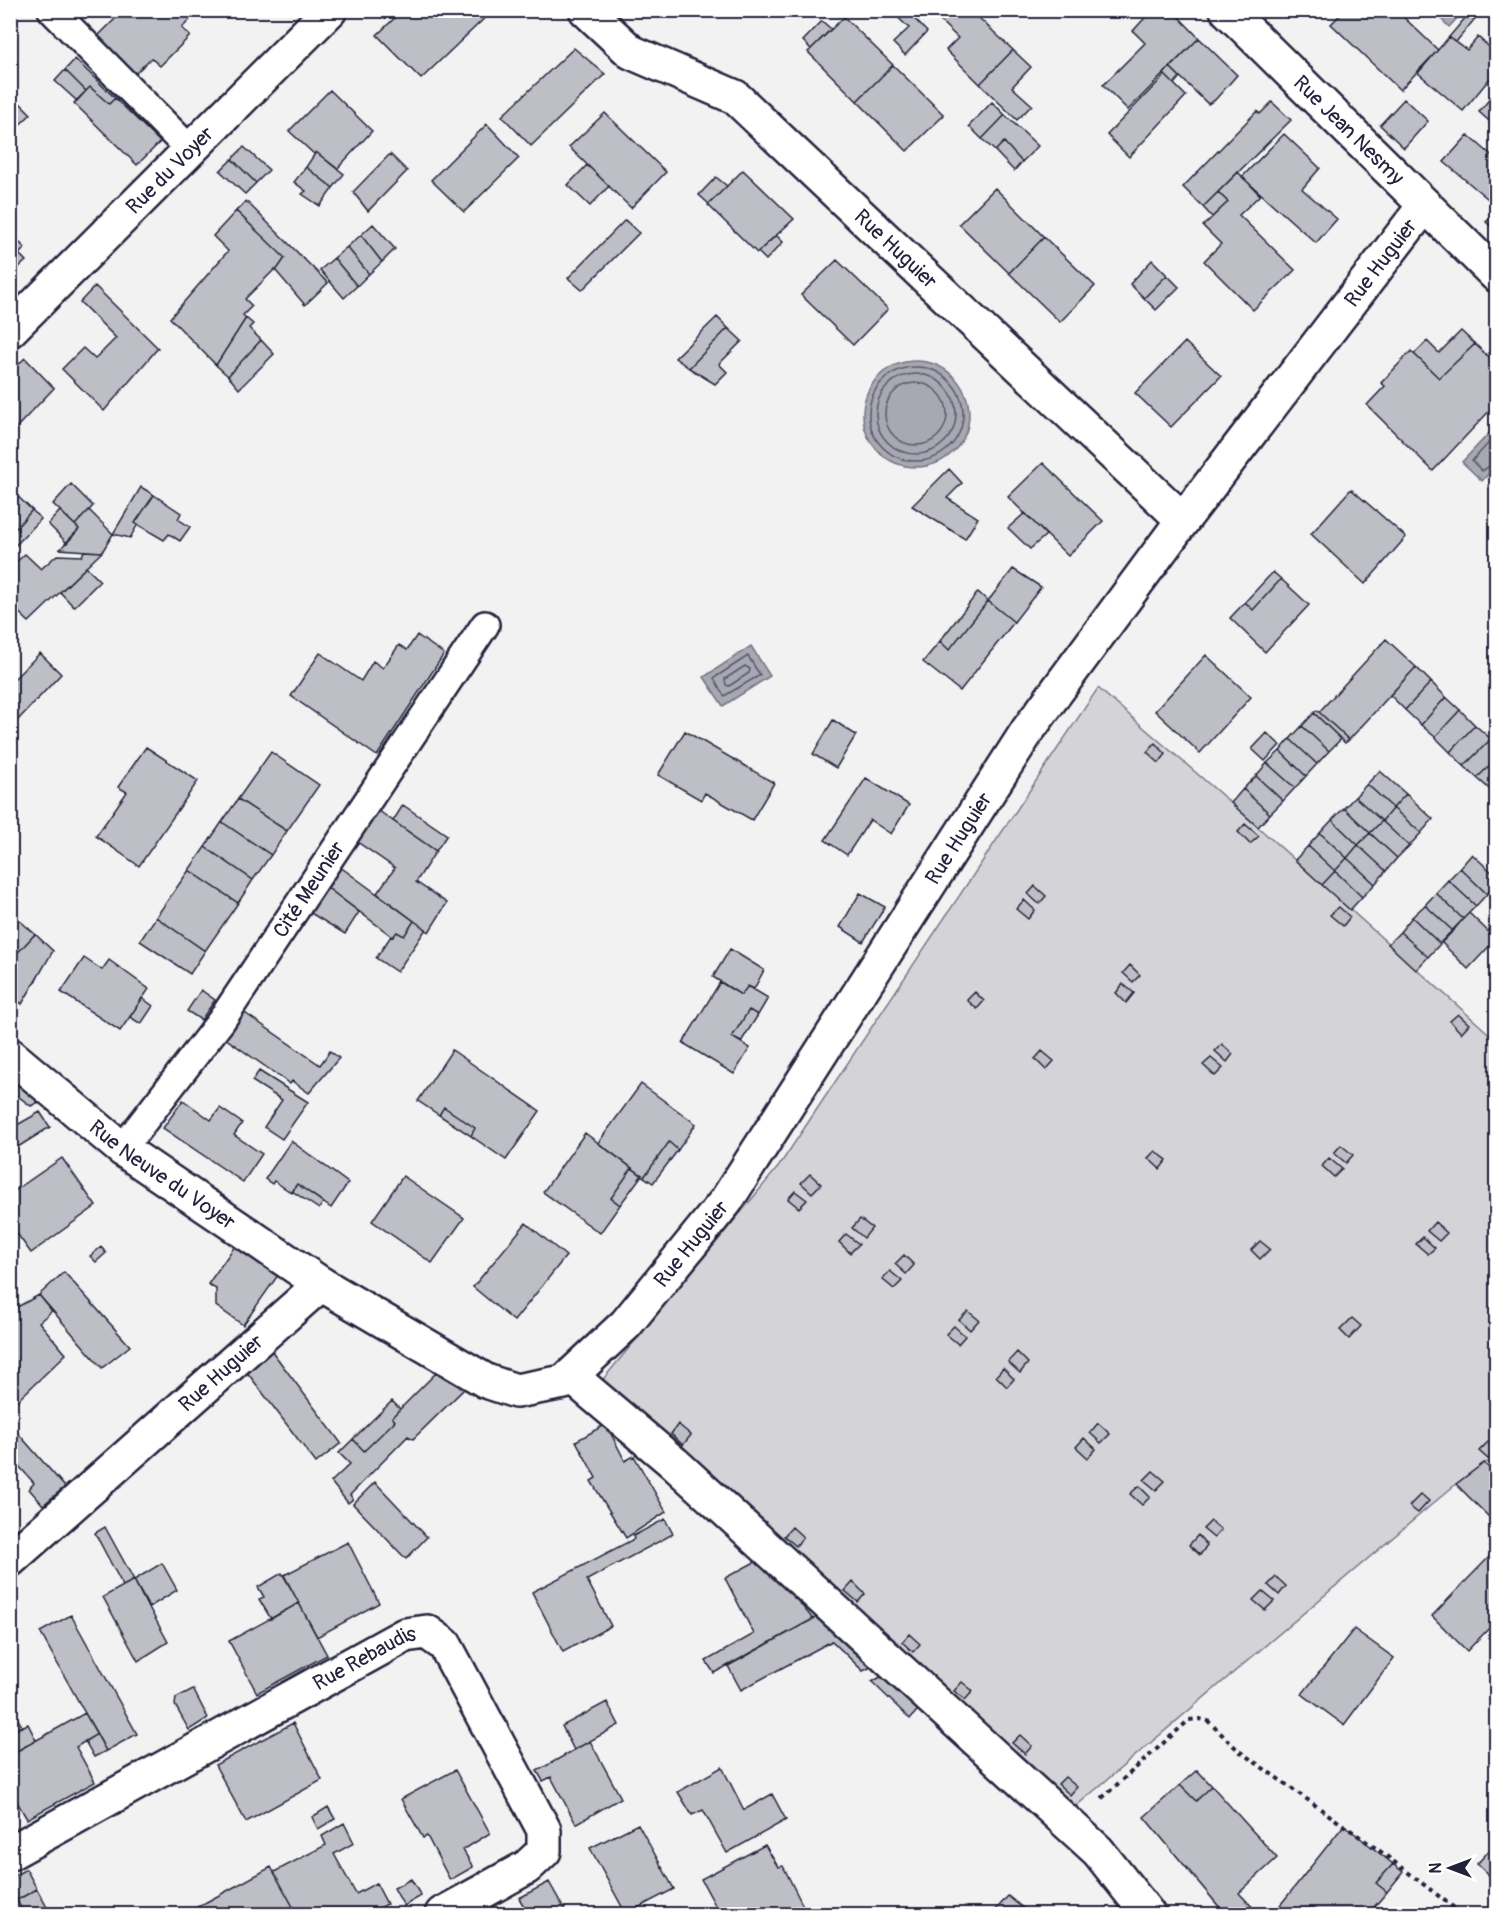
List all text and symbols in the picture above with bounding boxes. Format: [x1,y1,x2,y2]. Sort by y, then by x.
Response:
street label: Rue Jean Nesmy [1288,69,1410,191]
street label: Rue du Voyer [120,120,220,220]
street label: Rue Huguier [849,203,943,295]
street label: Rue Huguier [1338,213,1423,312]
street label: Rue Huguier [919,787,998,889]
street label: Cité Meunier [267,836,351,943]
street label: Rue Neuve du Voyer [84,1114,241,1236]
street label: Rue Huguier [648,1194,735,1293]
street label: Rue Huguier [173,1328,269,1418]
street label: Rue Rebaudis [308,1620,418,1697]
north arrow [1420,1838,1480,1898]
text: N [1426,1862,1446,1873]

